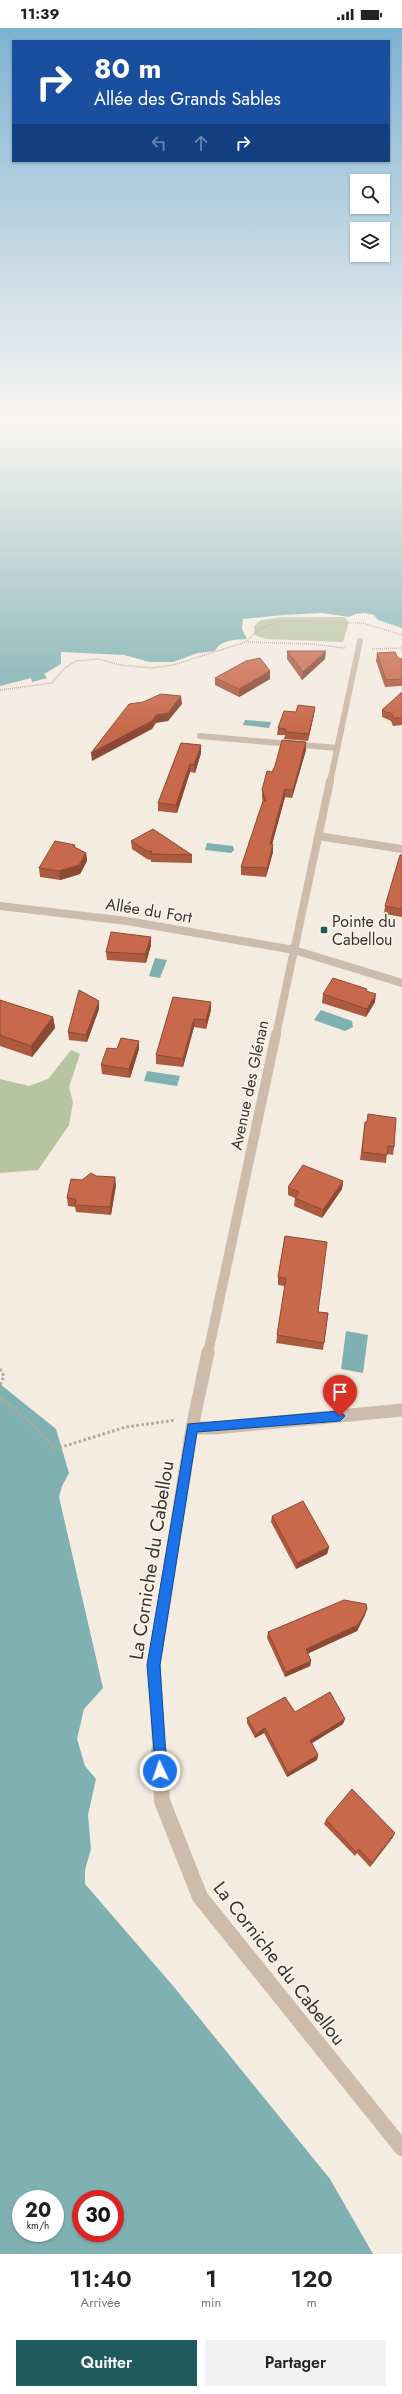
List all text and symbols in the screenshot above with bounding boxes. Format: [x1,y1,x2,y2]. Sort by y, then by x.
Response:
text: 11:39 [20,3,59,25]
text: 80 m [94,48,161,89]
icon: right [28,56,80,108]
text: Allée des Grands Sables [94,86,281,112]
icon: left [148,132,170,154]
icon: ahead [190,132,212,154]
icon: right [232,132,254,154]
map controls [350,174,390,262]
button: search [350,174,390,214]
button: layers [350,222,390,262]
street label: Allée du Fort [104,892,194,929]
place label: Pointe du Cabellou [332,910,396,951]
marker: Pointe du Cabellou [319,925,329,935]
street label: Avenue des Glénan [225,1018,274,1152]
pin [323,1375,357,1416]
icon: arrive [329,1381,351,1403]
street label: La Corniche du Cabellou [122,1459,181,1662]
position arrow [139,1750,181,1792]
street label: La Corniche du Cabellou [207,1876,352,2051]
speed limit sign: 30 [72,2190,124,2242]
text: 20 [25,2196,51,2225]
text: km/h [27,2218,49,2233]
text: 11:40 [69,2261,132,2296]
text: 1 [205,2261,217,2296]
text: 120 [290,2261,333,2296]
text: Arrivée [81,2293,120,2312]
text: min [201,2293,221,2312]
text: m [307,2293,317,2312]
button: Quitter [16,2340,197,2386]
button: Partager [205,2340,386,2386]

